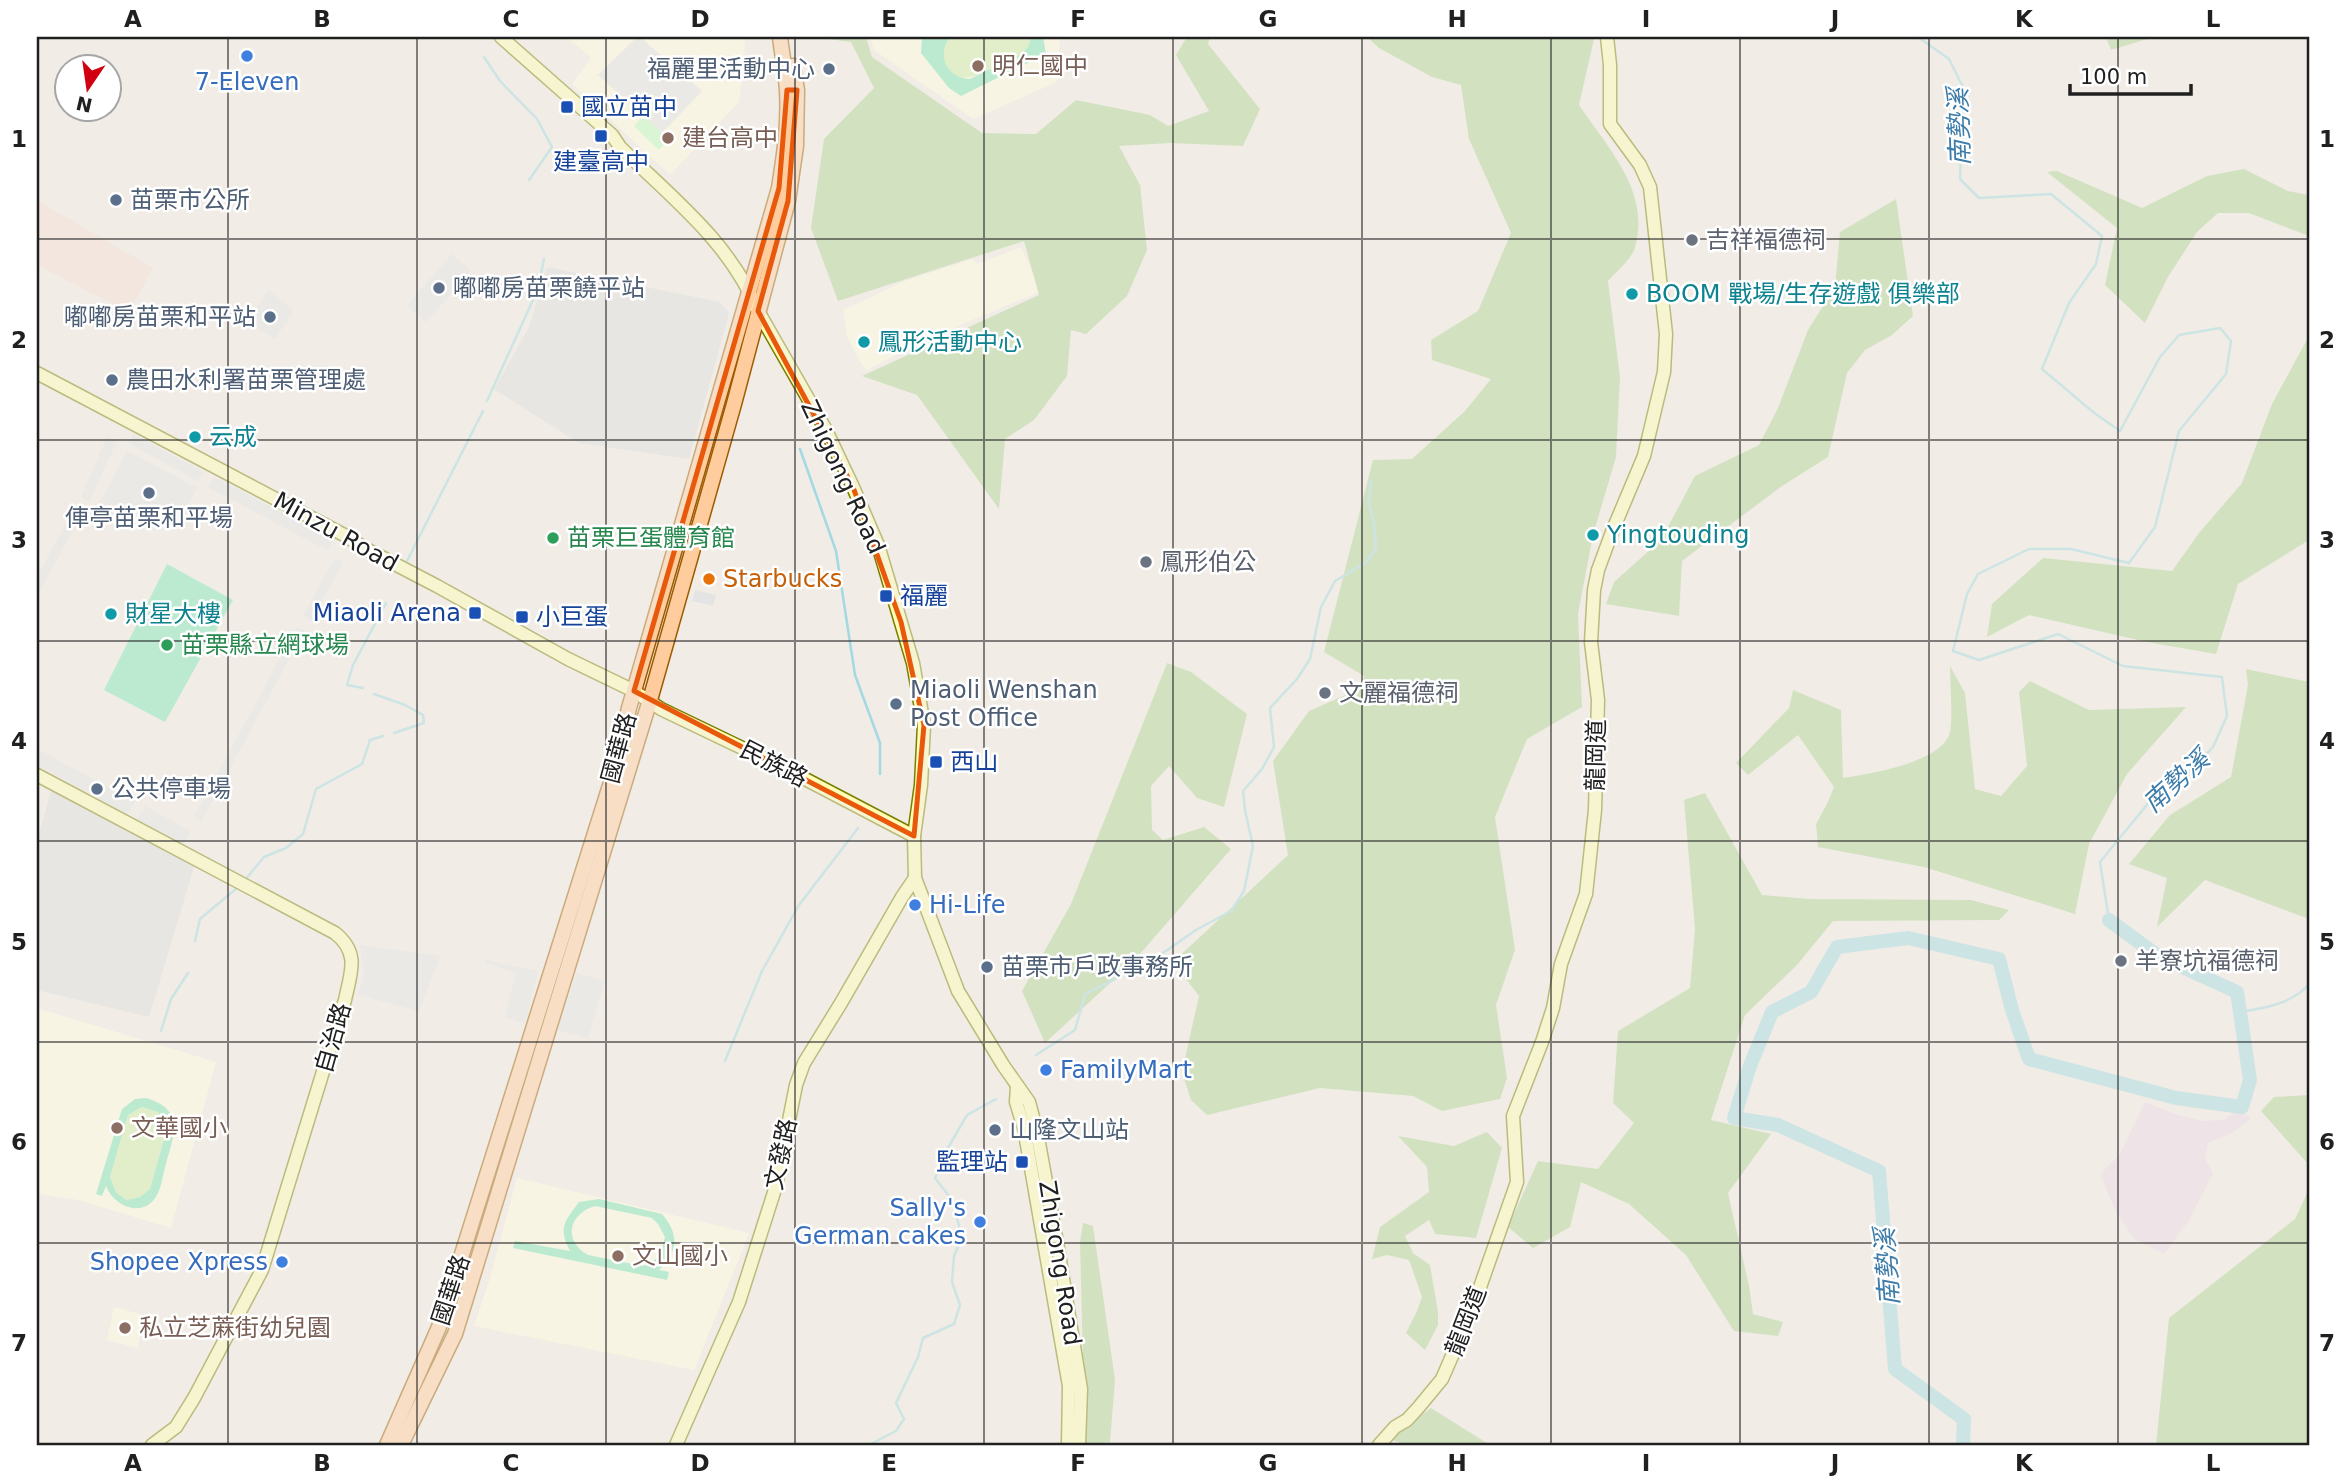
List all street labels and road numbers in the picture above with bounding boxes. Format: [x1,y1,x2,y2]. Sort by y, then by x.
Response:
street label: Zhigong Road [795,396,891,558]
street label: Minzu Road [269,486,403,578]
street label: 國華路 [596,710,642,786]
street label: 龍岡道 [1581,719,1611,791]
street label: 民族路 [736,735,812,793]
street label: 自治路 [310,1000,356,1076]
street label: 文發路 [760,1116,802,1192]
street label: Zhigong Road [1033,1179,1087,1347]
street label: 國華路 [427,1251,475,1329]
street label: 龍岡道 [1440,1282,1492,1360]

